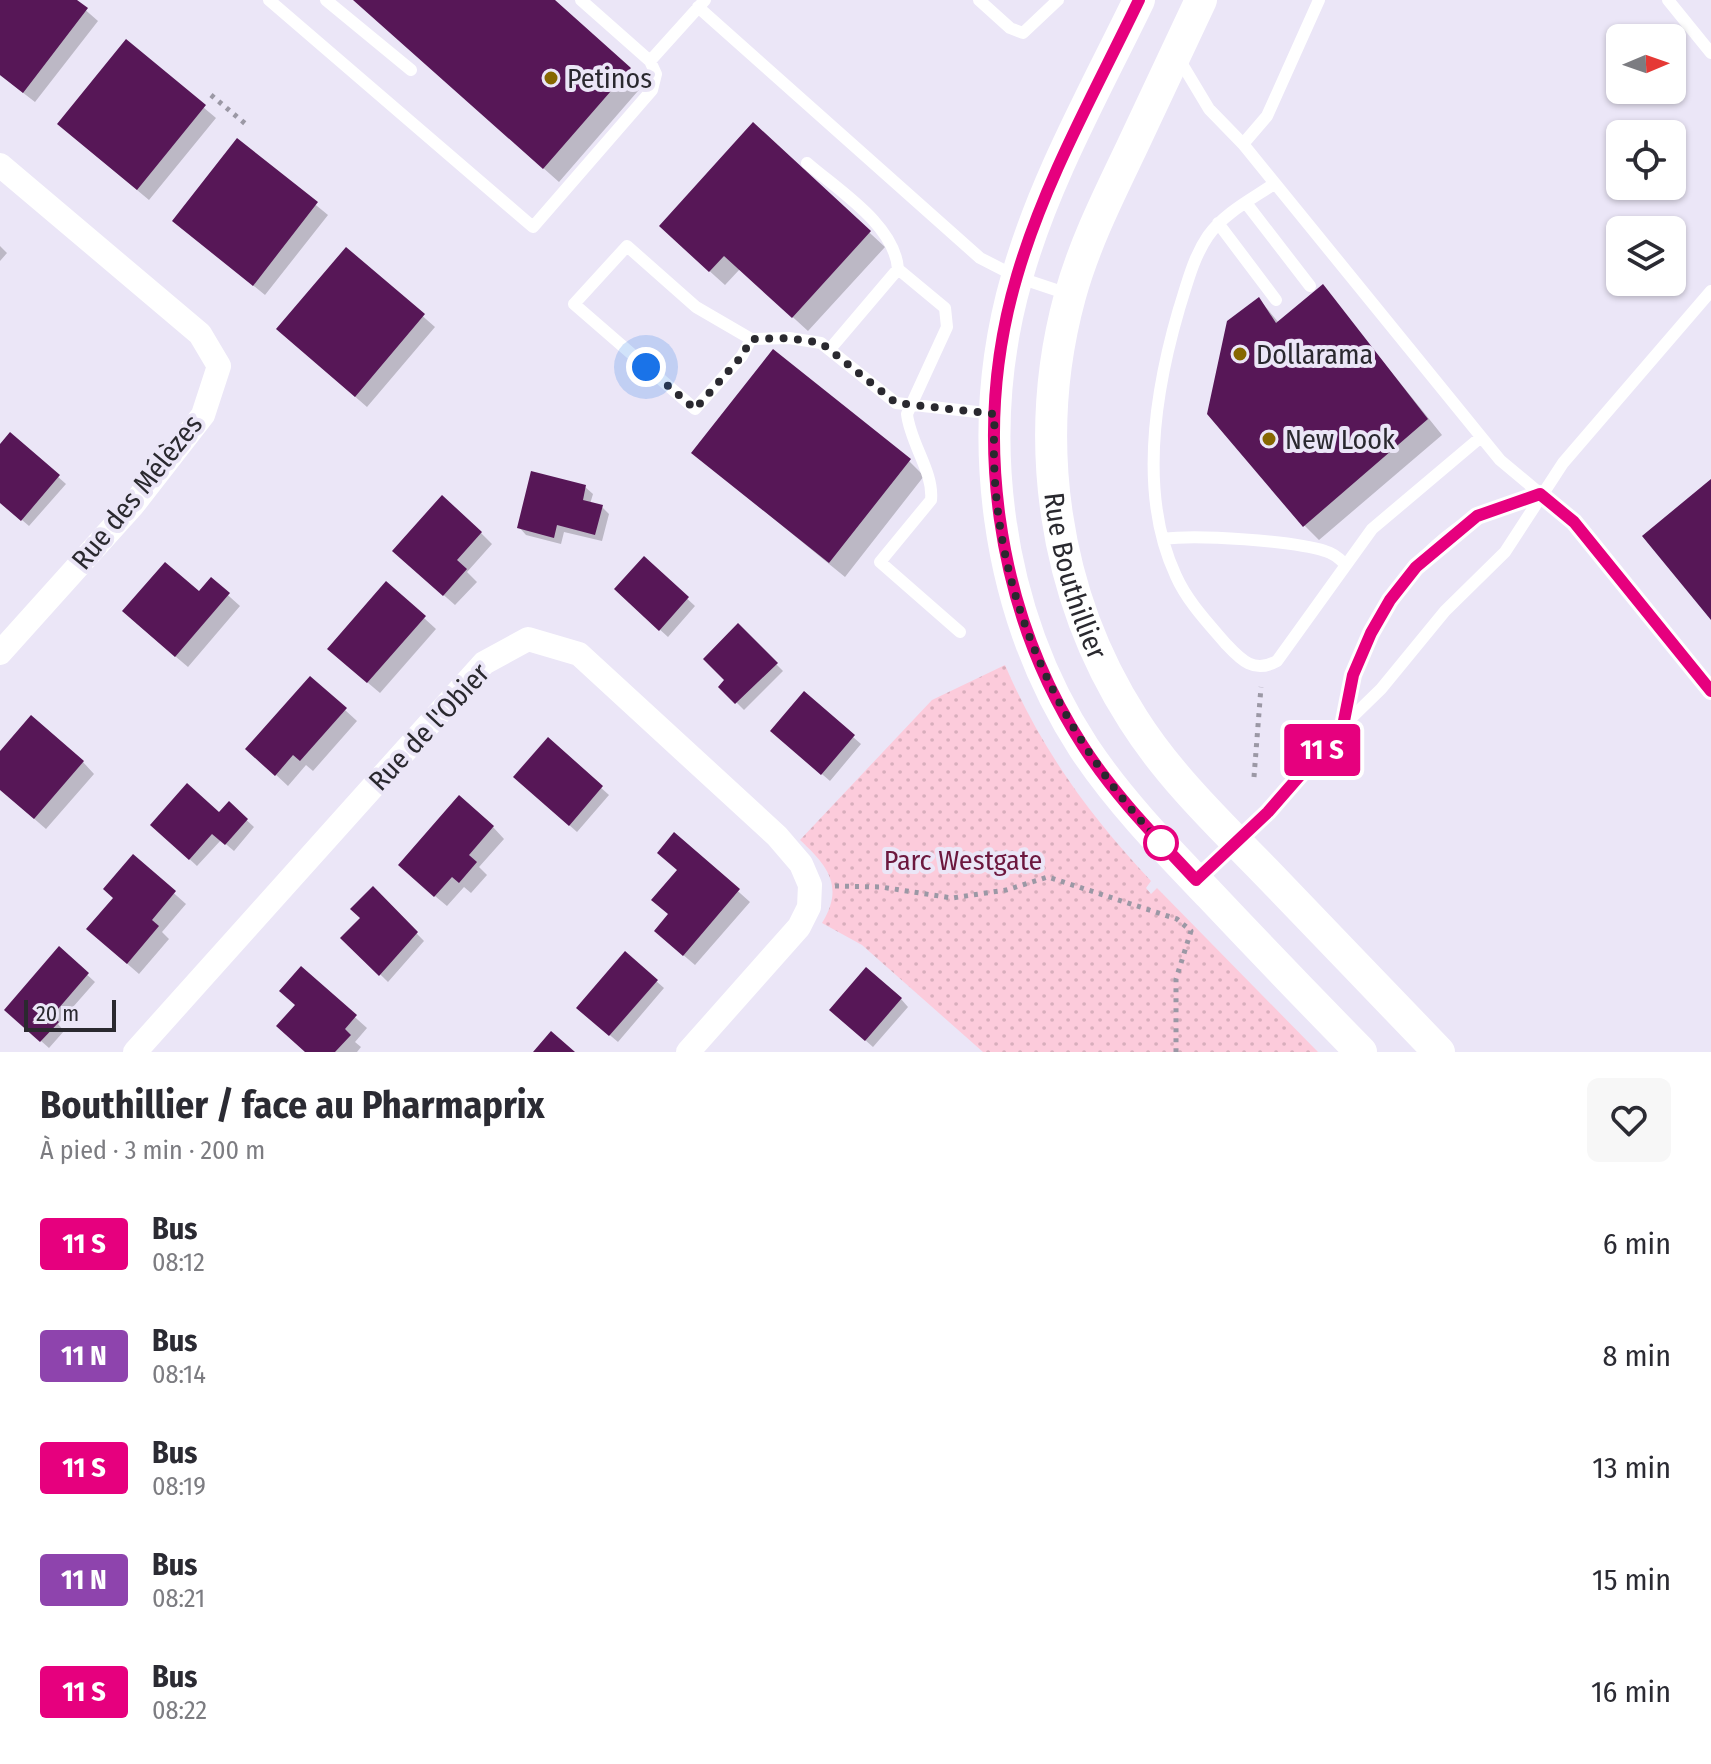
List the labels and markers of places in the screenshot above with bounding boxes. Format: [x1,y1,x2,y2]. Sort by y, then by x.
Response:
place label: Petinos [567,62,652,95]
marker: Petinos [542,69,560,87]
place label: Dollarama [1256,338,1373,371]
marker: Dollarama [1231,345,1249,363]
place label: New Look [1285,423,1396,456]
marker: New Look [1260,430,1278,448]
unlabelled marker [1144,826,1178,860]

